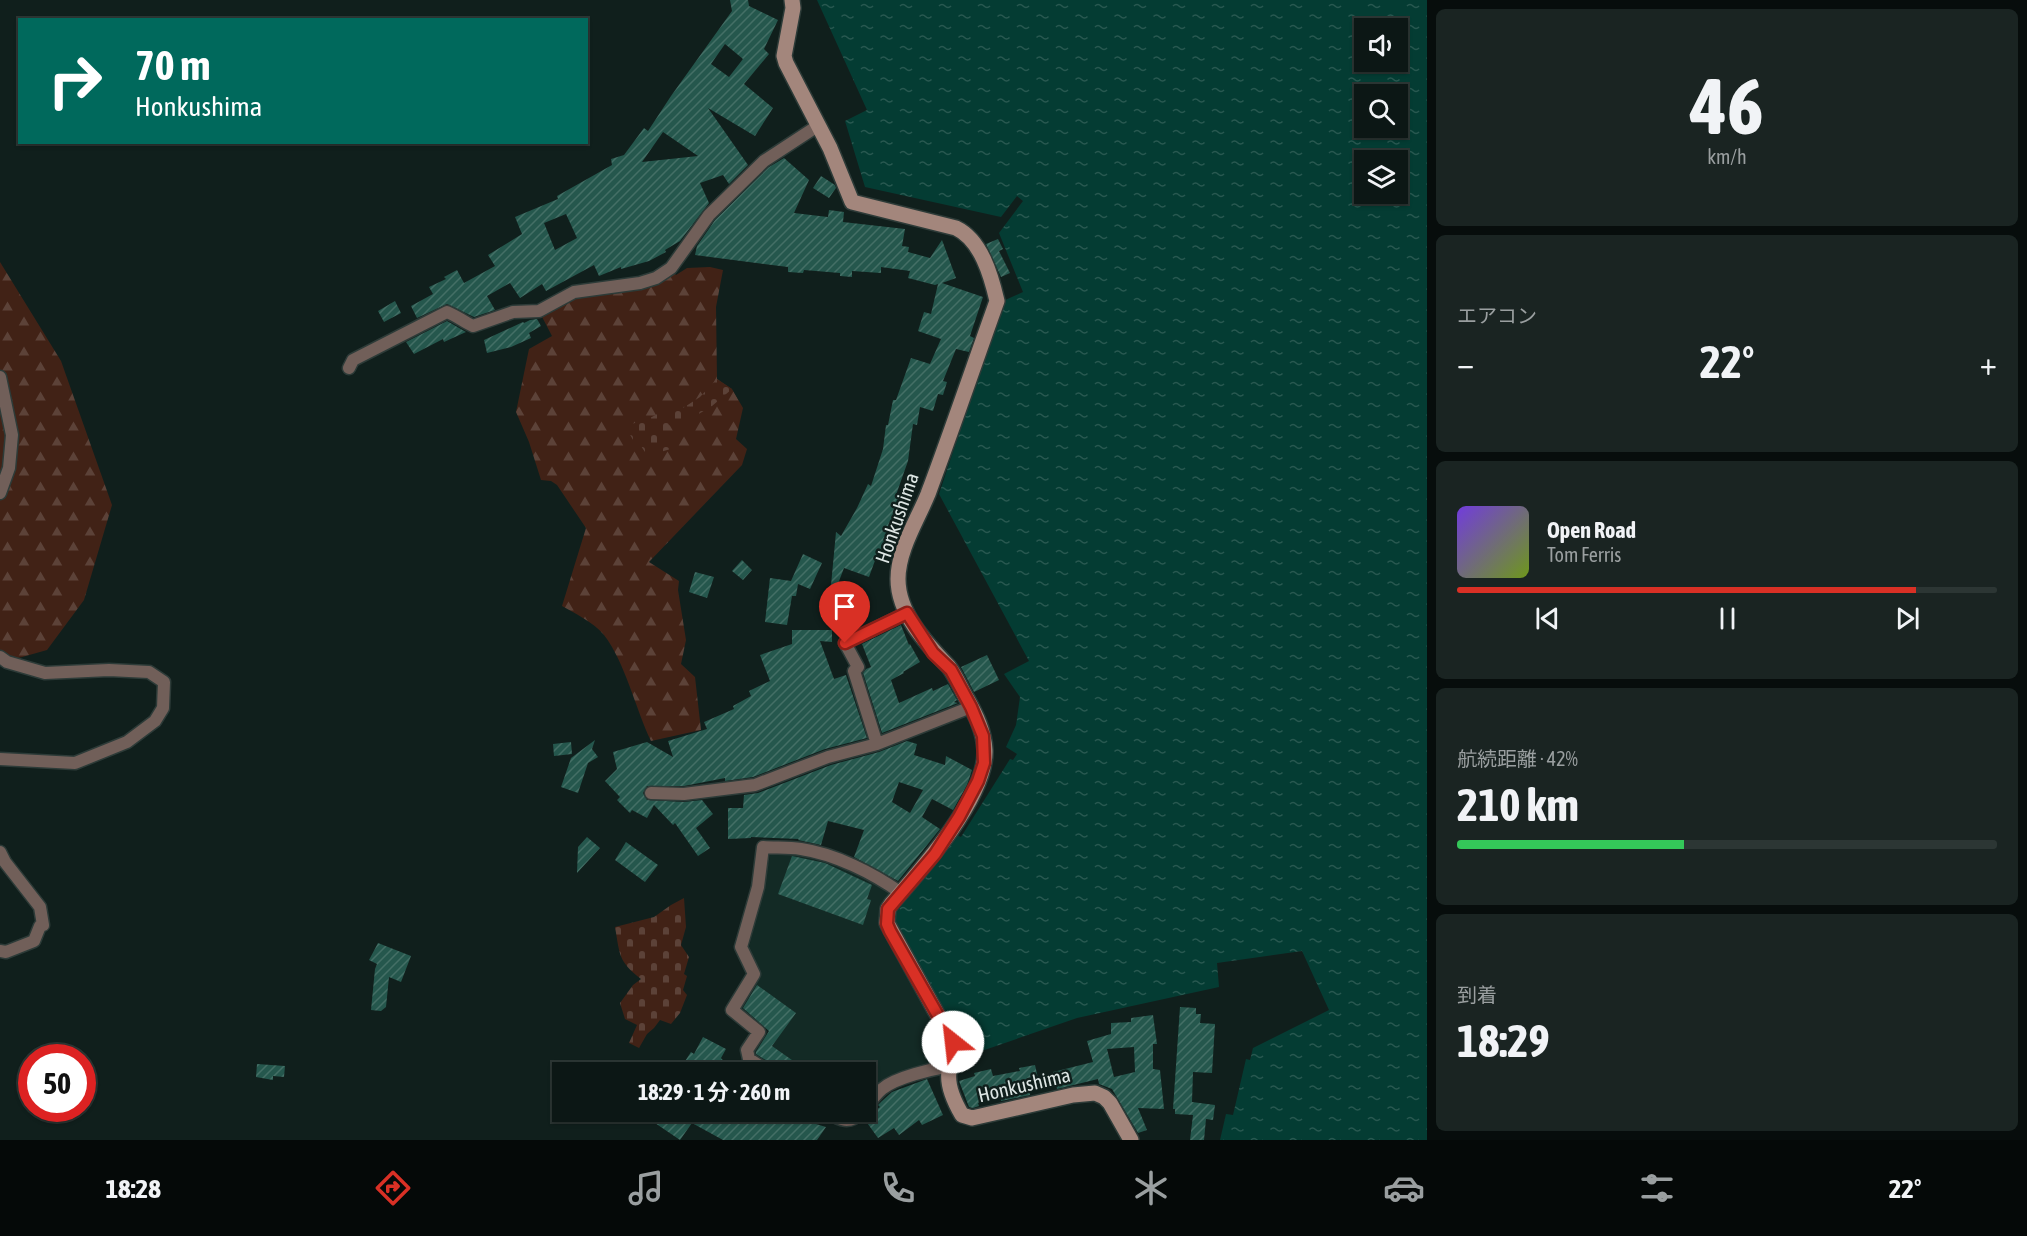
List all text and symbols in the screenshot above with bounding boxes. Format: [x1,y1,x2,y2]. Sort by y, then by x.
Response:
map controls [1354,18,1408,204]
button: sound [1354,18,1408,72]
text: 70 m [135,41,210,89]
icon: right [36,42,114,120]
text: 46 [1690,61,1764,151]
button: search [1354,84,1408,138]
text: Honkushima [135,91,262,122]
text: km/h [1707,145,1747,168]
button: layers [1354,150,1408,204]
text: エアコン [1457,304,1537,327]
text: 22° [1700,336,1754,388]
text: − [1457,344,1474,382]
text: + [1980,344,1997,382]
street label: Honkushima [870,470,923,566]
text: Open Road [1547,517,1636,543]
text: Tom Ferris [1547,543,1621,566]
pin [819,581,870,643]
icon: arrive [828,590,861,623]
icon: previous [1531,602,1564,635]
icon: pause [1711,602,1744,635]
icon: next [1891,602,1924,635]
text: 航続距離 · 42% [1457,747,1578,770]
text: 210 km [1457,779,1579,831]
text: 到着 [1457,983,1497,1006]
position arrow [921,1010,985,1074]
text: 18:29 [1457,1015,1550,1067]
speed limit sign: 50 [18,1044,96,1122]
street label: Honkushima [975,1063,1072,1106]
text: 18:29 · 1 分 · 260 m [638,1079,790,1105]
icon: directions [372,1167,414,1209]
icon: music [625,1167,667,1209]
icon: phone [877,1167,919,1209]
icon: climate [1130,1167,1172,1209]
icon: car [1383,1167,1425,1209]
icon: filters [1636,1167,1678,1209]
text: 18:28 [105,1173,161,1204]
text: 22° [1889,1173,1922,1204]

